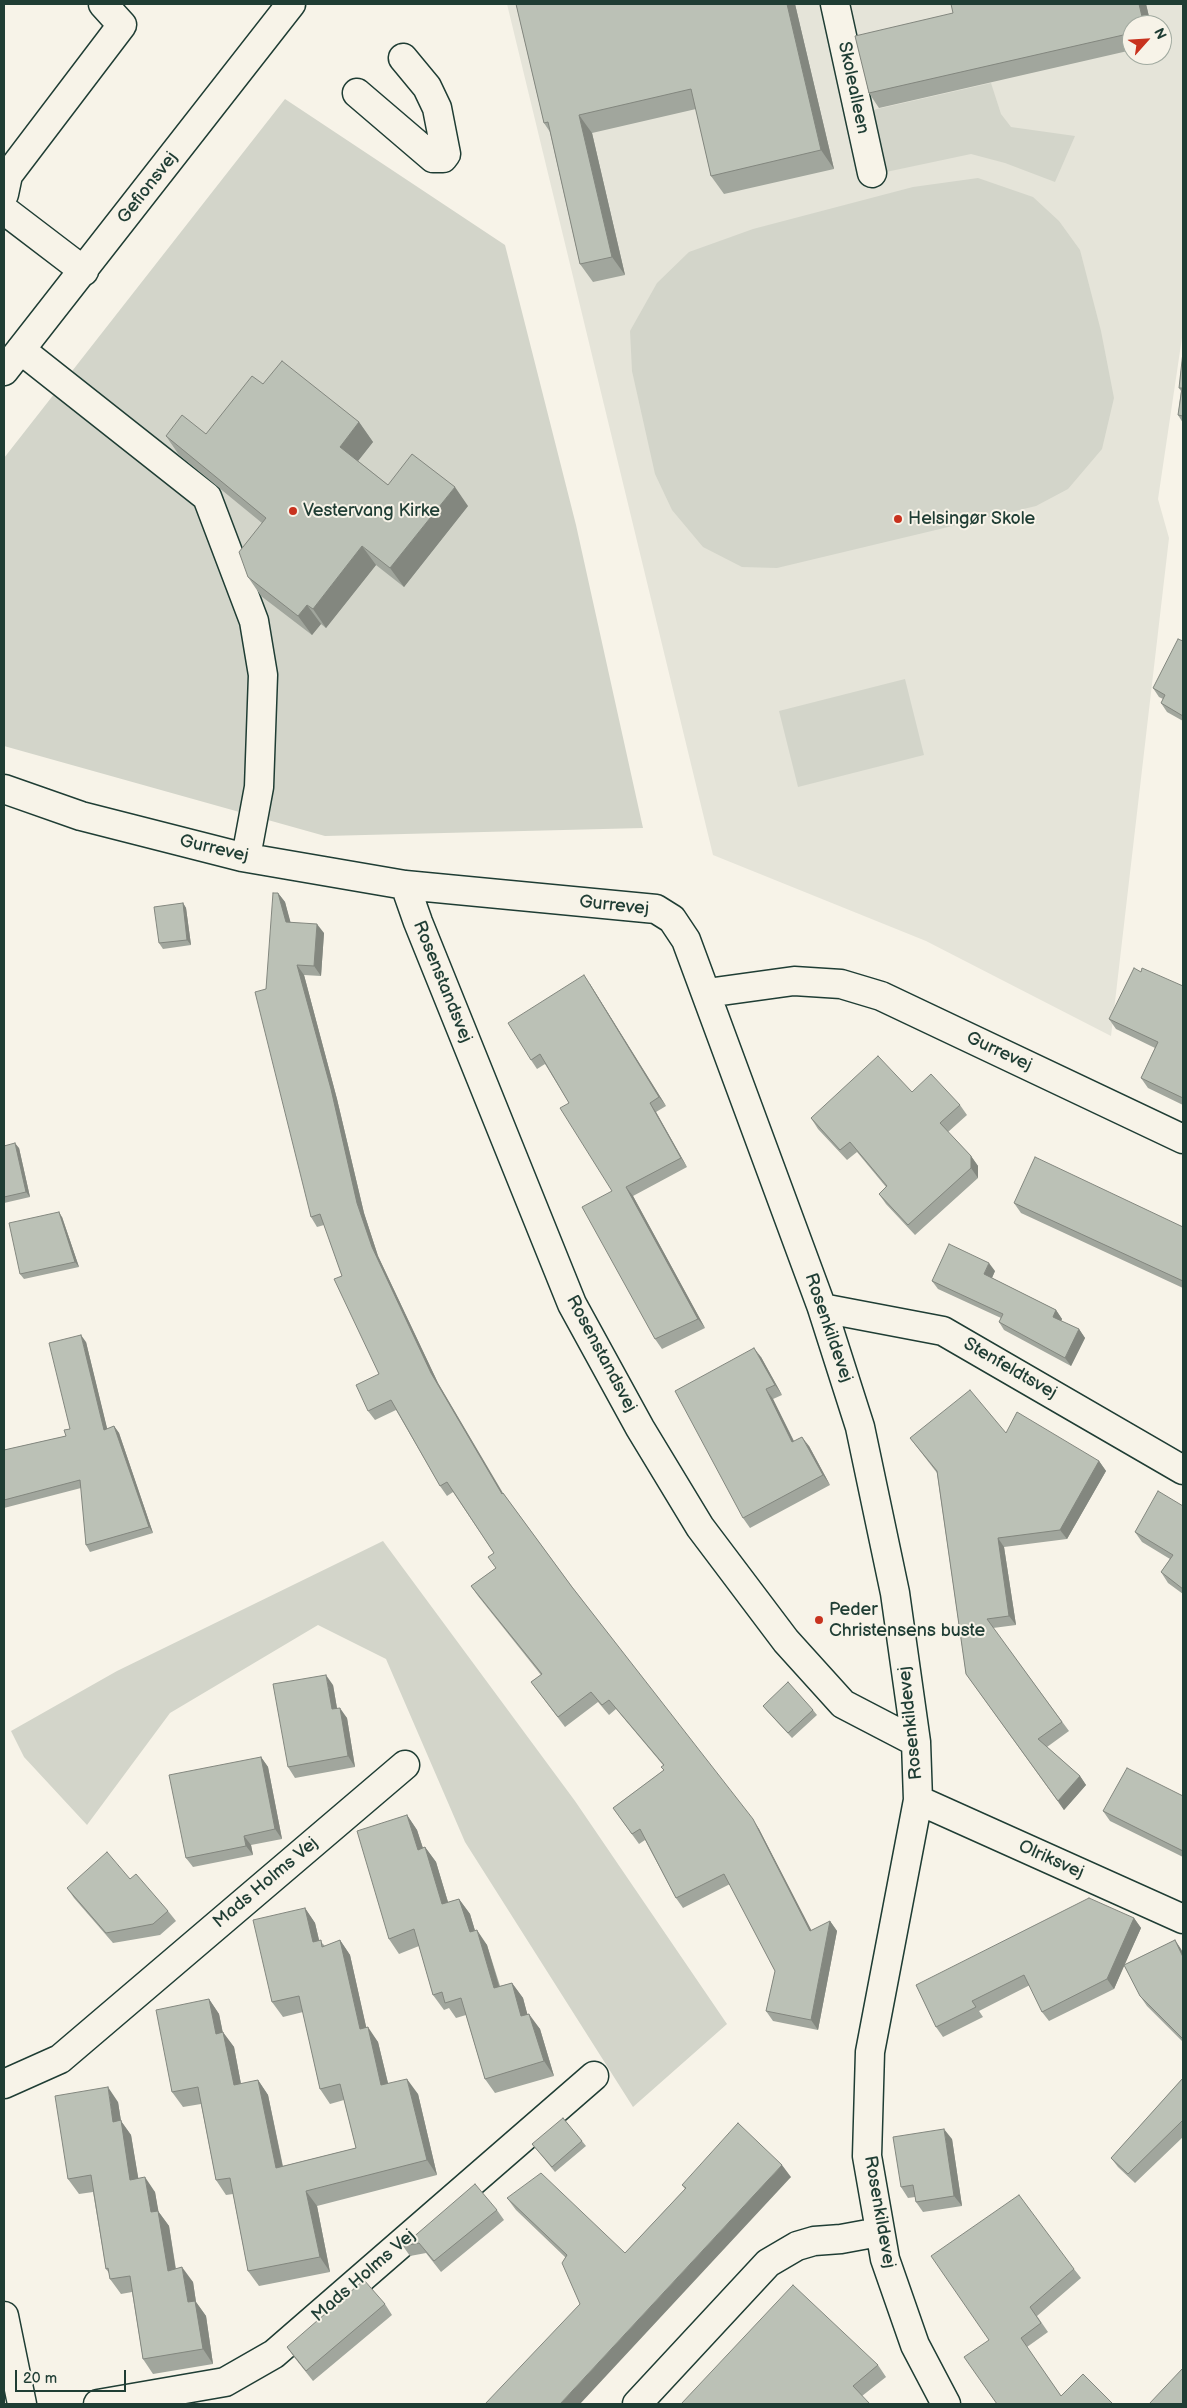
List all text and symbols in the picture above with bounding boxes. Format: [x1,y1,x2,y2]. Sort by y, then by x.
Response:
north arrow [1122,15,1172,65]
text: N [1150,25,1170,42]
street label: Skolealleen [833,40,873,136]
street label: Gefionsvej [113,148,183,228]
place label: Vestervang Kirke [303,500,440,522]
marker: Vestervang Kirke [287,505,299,517]
place label: Helsingør Skole [908,508,1035,530]
marker: Helsingør Skole [892,513,904,525]
street label: Gurrevej [177,831,251,867]
street label: Gurrevej [578,892,650,920]
street label: Rosenstandsvej [408,918,476,1046]
street label: Gurrevej [963,1027,1035,1077]
street label: Rosenkildevej [799,1271,857,1385]
street label: Rosenstandsvej [561,1292,641,1416]
street label: Stenfeldtsvej [959,1334,1061,1404]
place label: Peder Christensens buste [829,1599,985,1642]
marker: Peder Christensens buste [813,1614,825,1626]
street label: Rosenkildevej [894,1665,928,1781]
street label: Mads Holms Vej [209,1833,323,1933]
street label: Olriksvej [1015,1836,1087,1884]
street label: Rosenkildevej [858,2154,900,2270]
street label: Mads Holms Vej [308,2225,420,2327]
scale bar [18,2360,129,2392]
text: 20 m [23,2369,57,2388]

